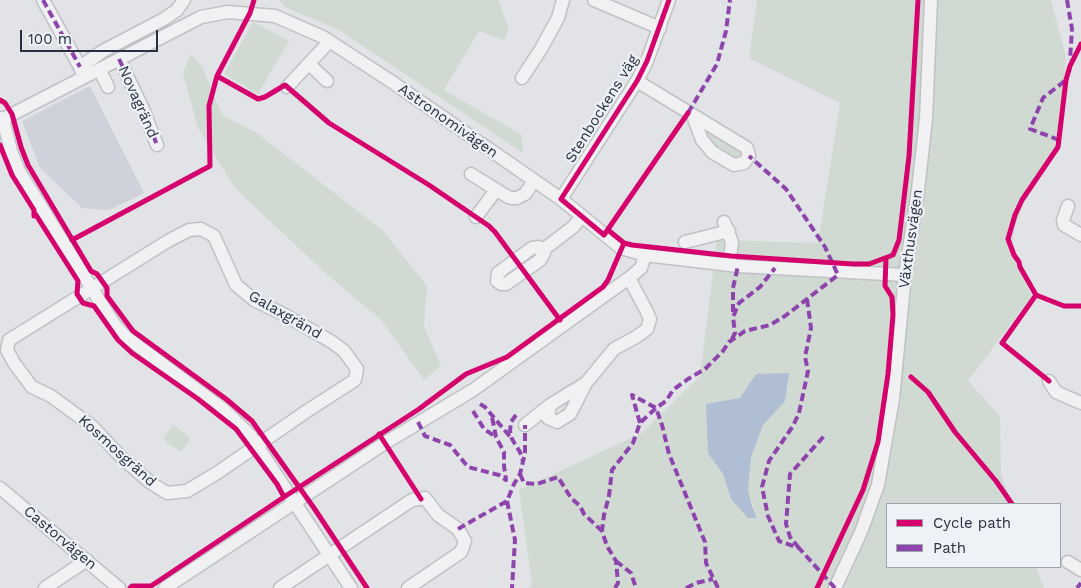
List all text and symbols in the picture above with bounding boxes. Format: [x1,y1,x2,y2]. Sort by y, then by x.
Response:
scale bar [22,20,160,52]
text: 100 m [28,30,72,48]
street label: Stenbockens väg [562,52,642,166]
street label: Novagränd [114,63,162,141]
street label: Astronomivägen [395,80,501,162]
street label: Växthusvägen [895,188,927,290]
street label: Galaxgränd [245,287,325,343]
street label: Kosmosgränd [74,411,160,491]
street label: Castorvägen [20,502,100,574]
legend [886,503,1061,568]
text: Cycle path [933,514,1011,532]
text: Path [933,539,966,557]

